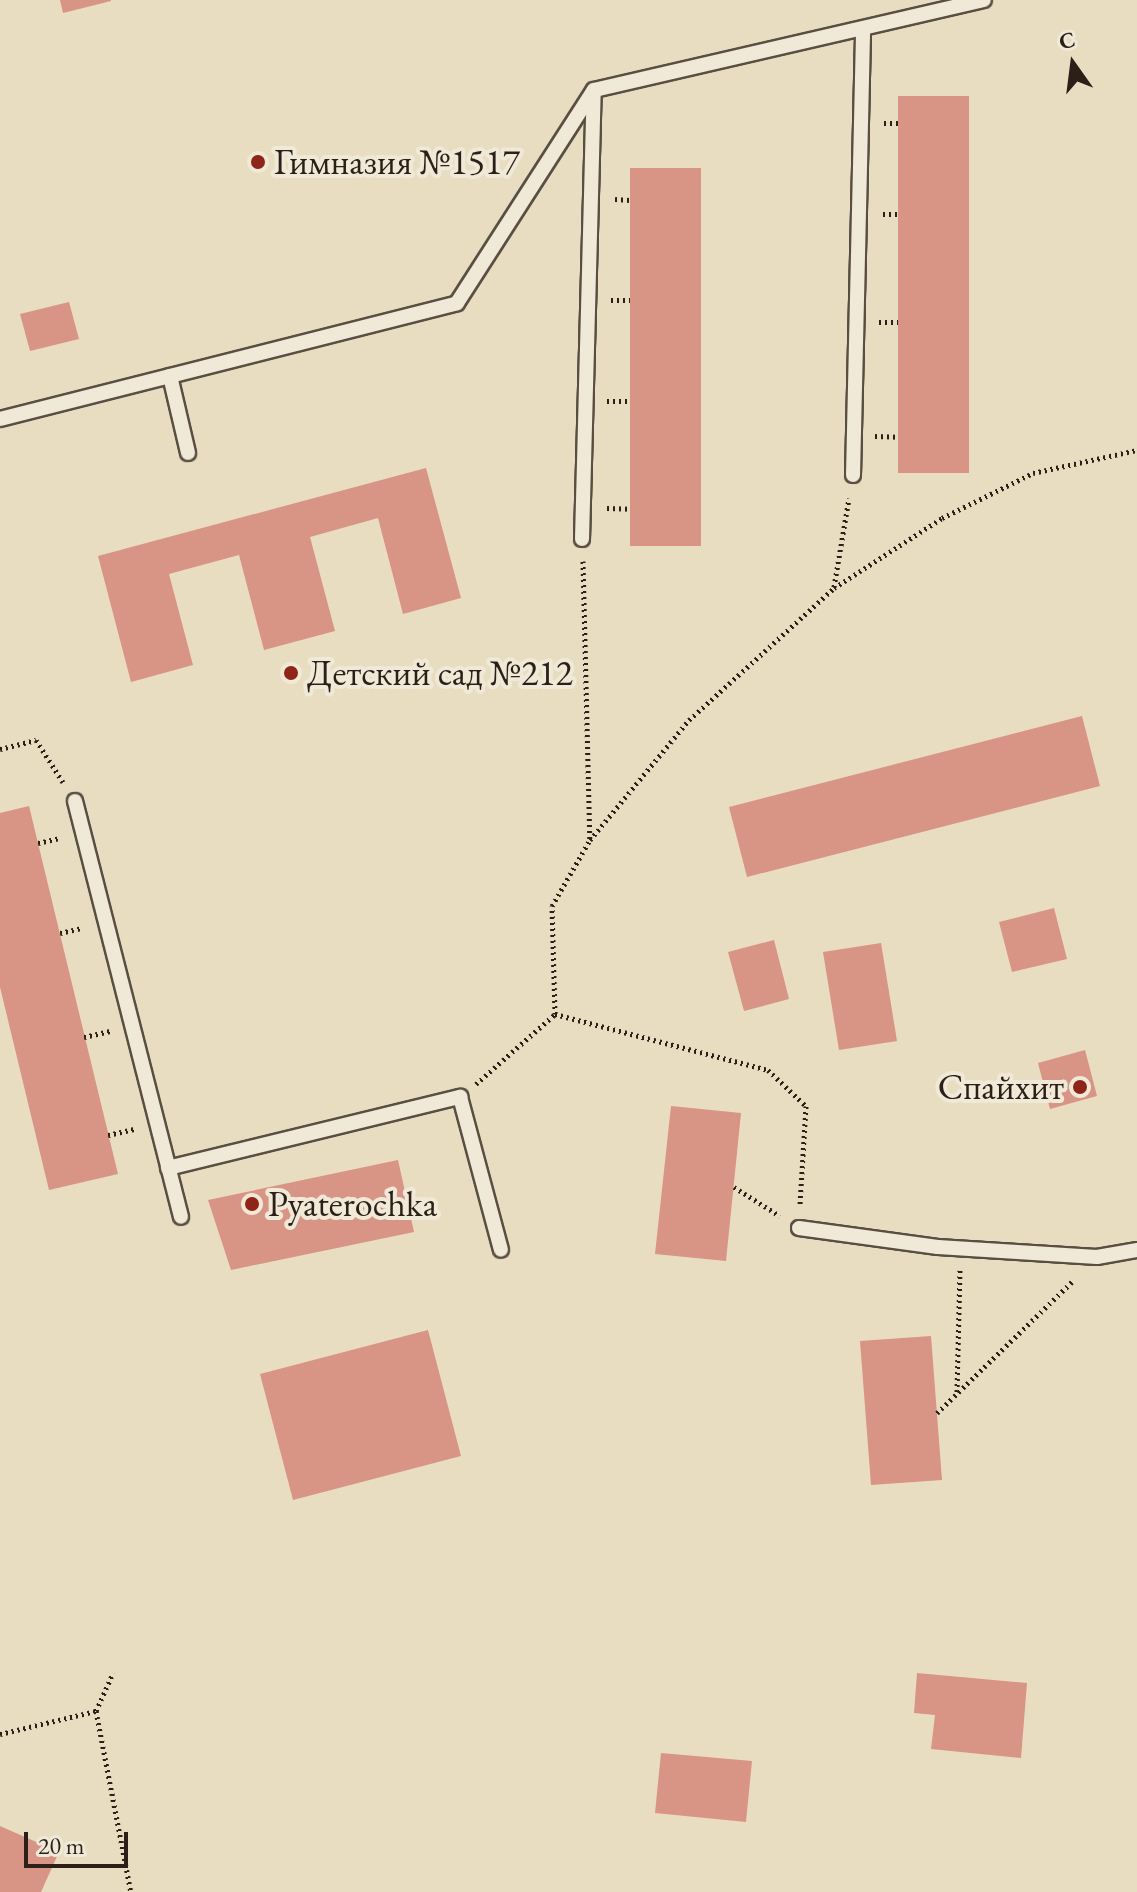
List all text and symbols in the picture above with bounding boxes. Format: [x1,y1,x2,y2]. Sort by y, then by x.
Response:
north arrow [1033,24,1113,104]
text: С [1056,24,1078,56]
place label: Гимназия №1517 [274,140,520,184]
marker: Гимназия №1517 [249,153,267,171]
place label: Детский сад №212 [307,651,573,695]
marker: Детский сад №212 [282,664,300,682]
place label: Спайхит [938,1065,1064,1109]
marker: Спайхит [1071,1078,1089,1096]
place label: Pyaterochka [268,1182,437,1226]
marker: Pyaterochka [243,1195,261,1213]
scale bar [28,1816,132,1866]
text: 20 m [38,1830,85,1861]

